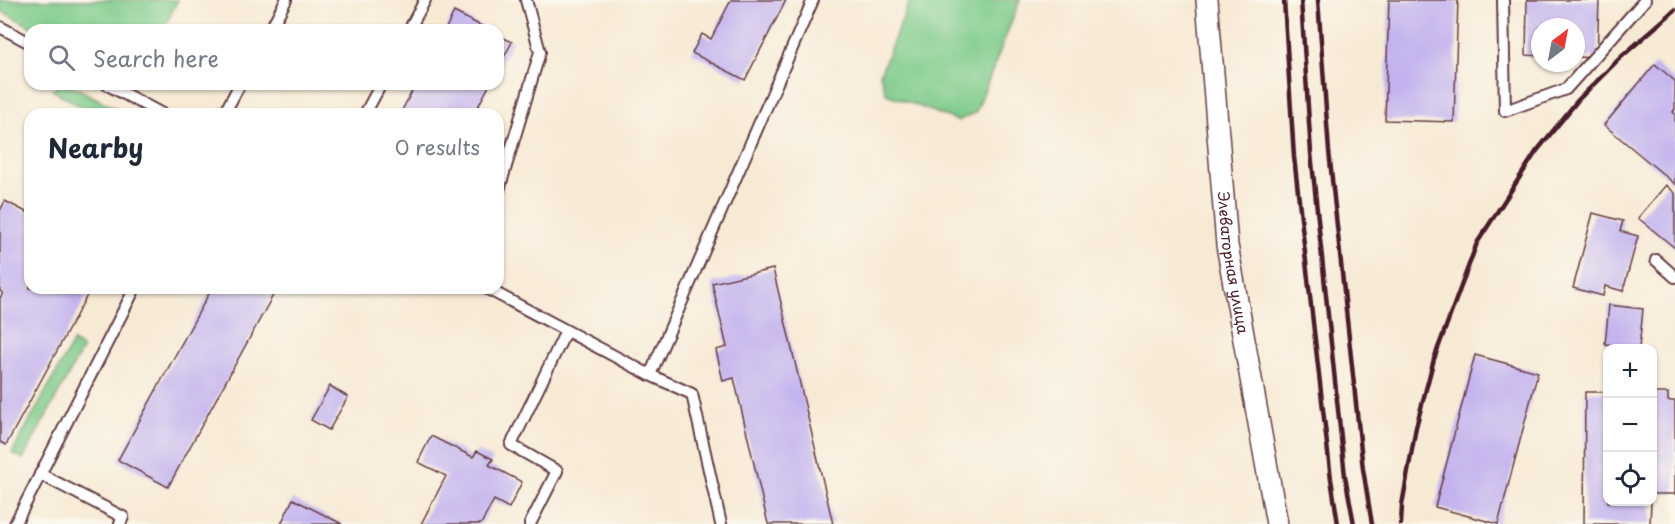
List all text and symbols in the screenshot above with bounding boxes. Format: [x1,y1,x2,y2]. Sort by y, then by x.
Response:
north arrow [1531,18,1585,72]
search box [24,24,504,90]
icon: search [45,41,78,74]
text: Search here [93,41,219,74]
text: Nearby [48,128,143,167]
text: 0 results [395,132,480,162]
street label: Элеваторная улица [1213,190,1256,336]
map controls [1603,344,1657,506]
button: + [1603,344,1657,398]
button: − [1603,398,1657,452]
button: locate [1603,452,1657,506]

